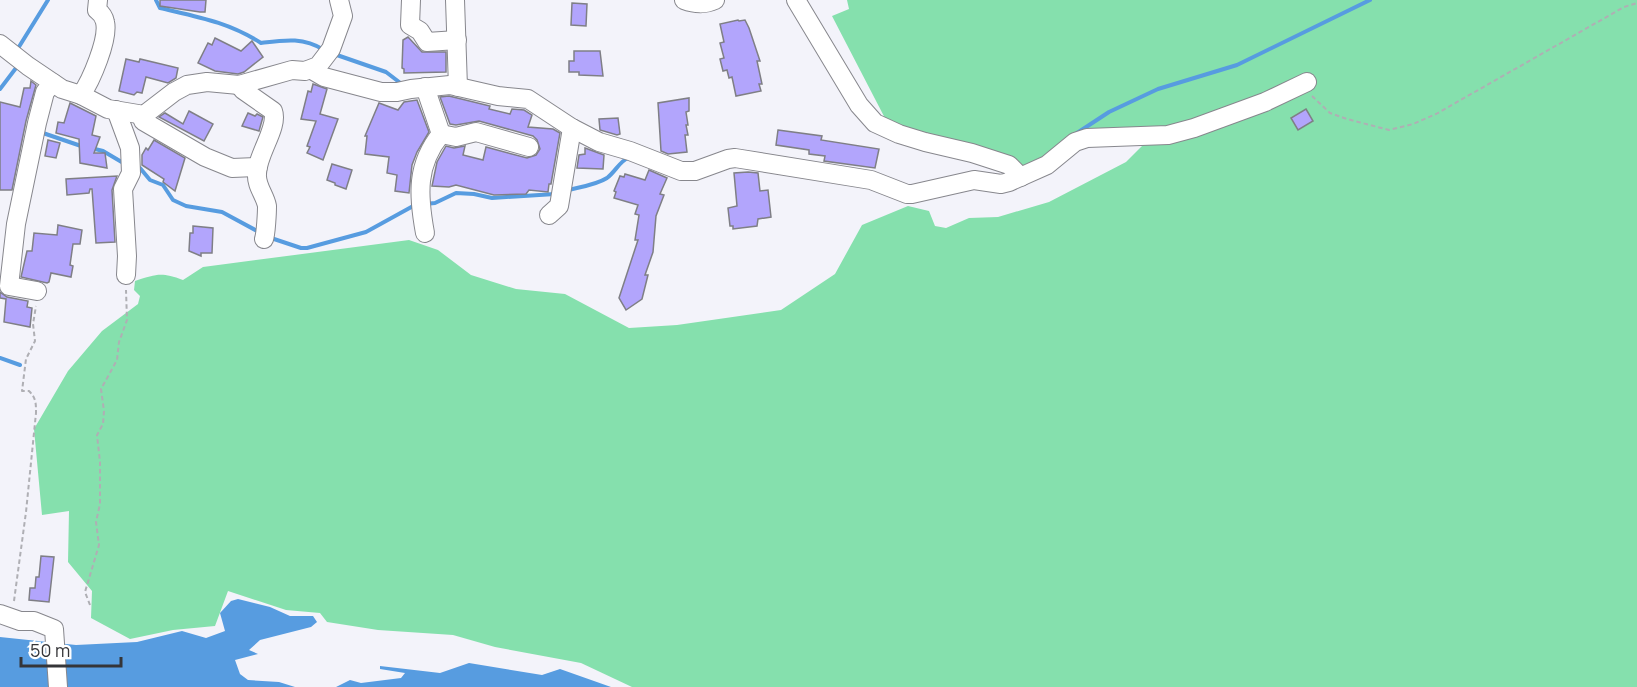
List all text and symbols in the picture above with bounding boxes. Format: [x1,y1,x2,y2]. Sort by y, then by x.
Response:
scale bar [21,630,122,668]
text: 50 m [30,638,70,662]

